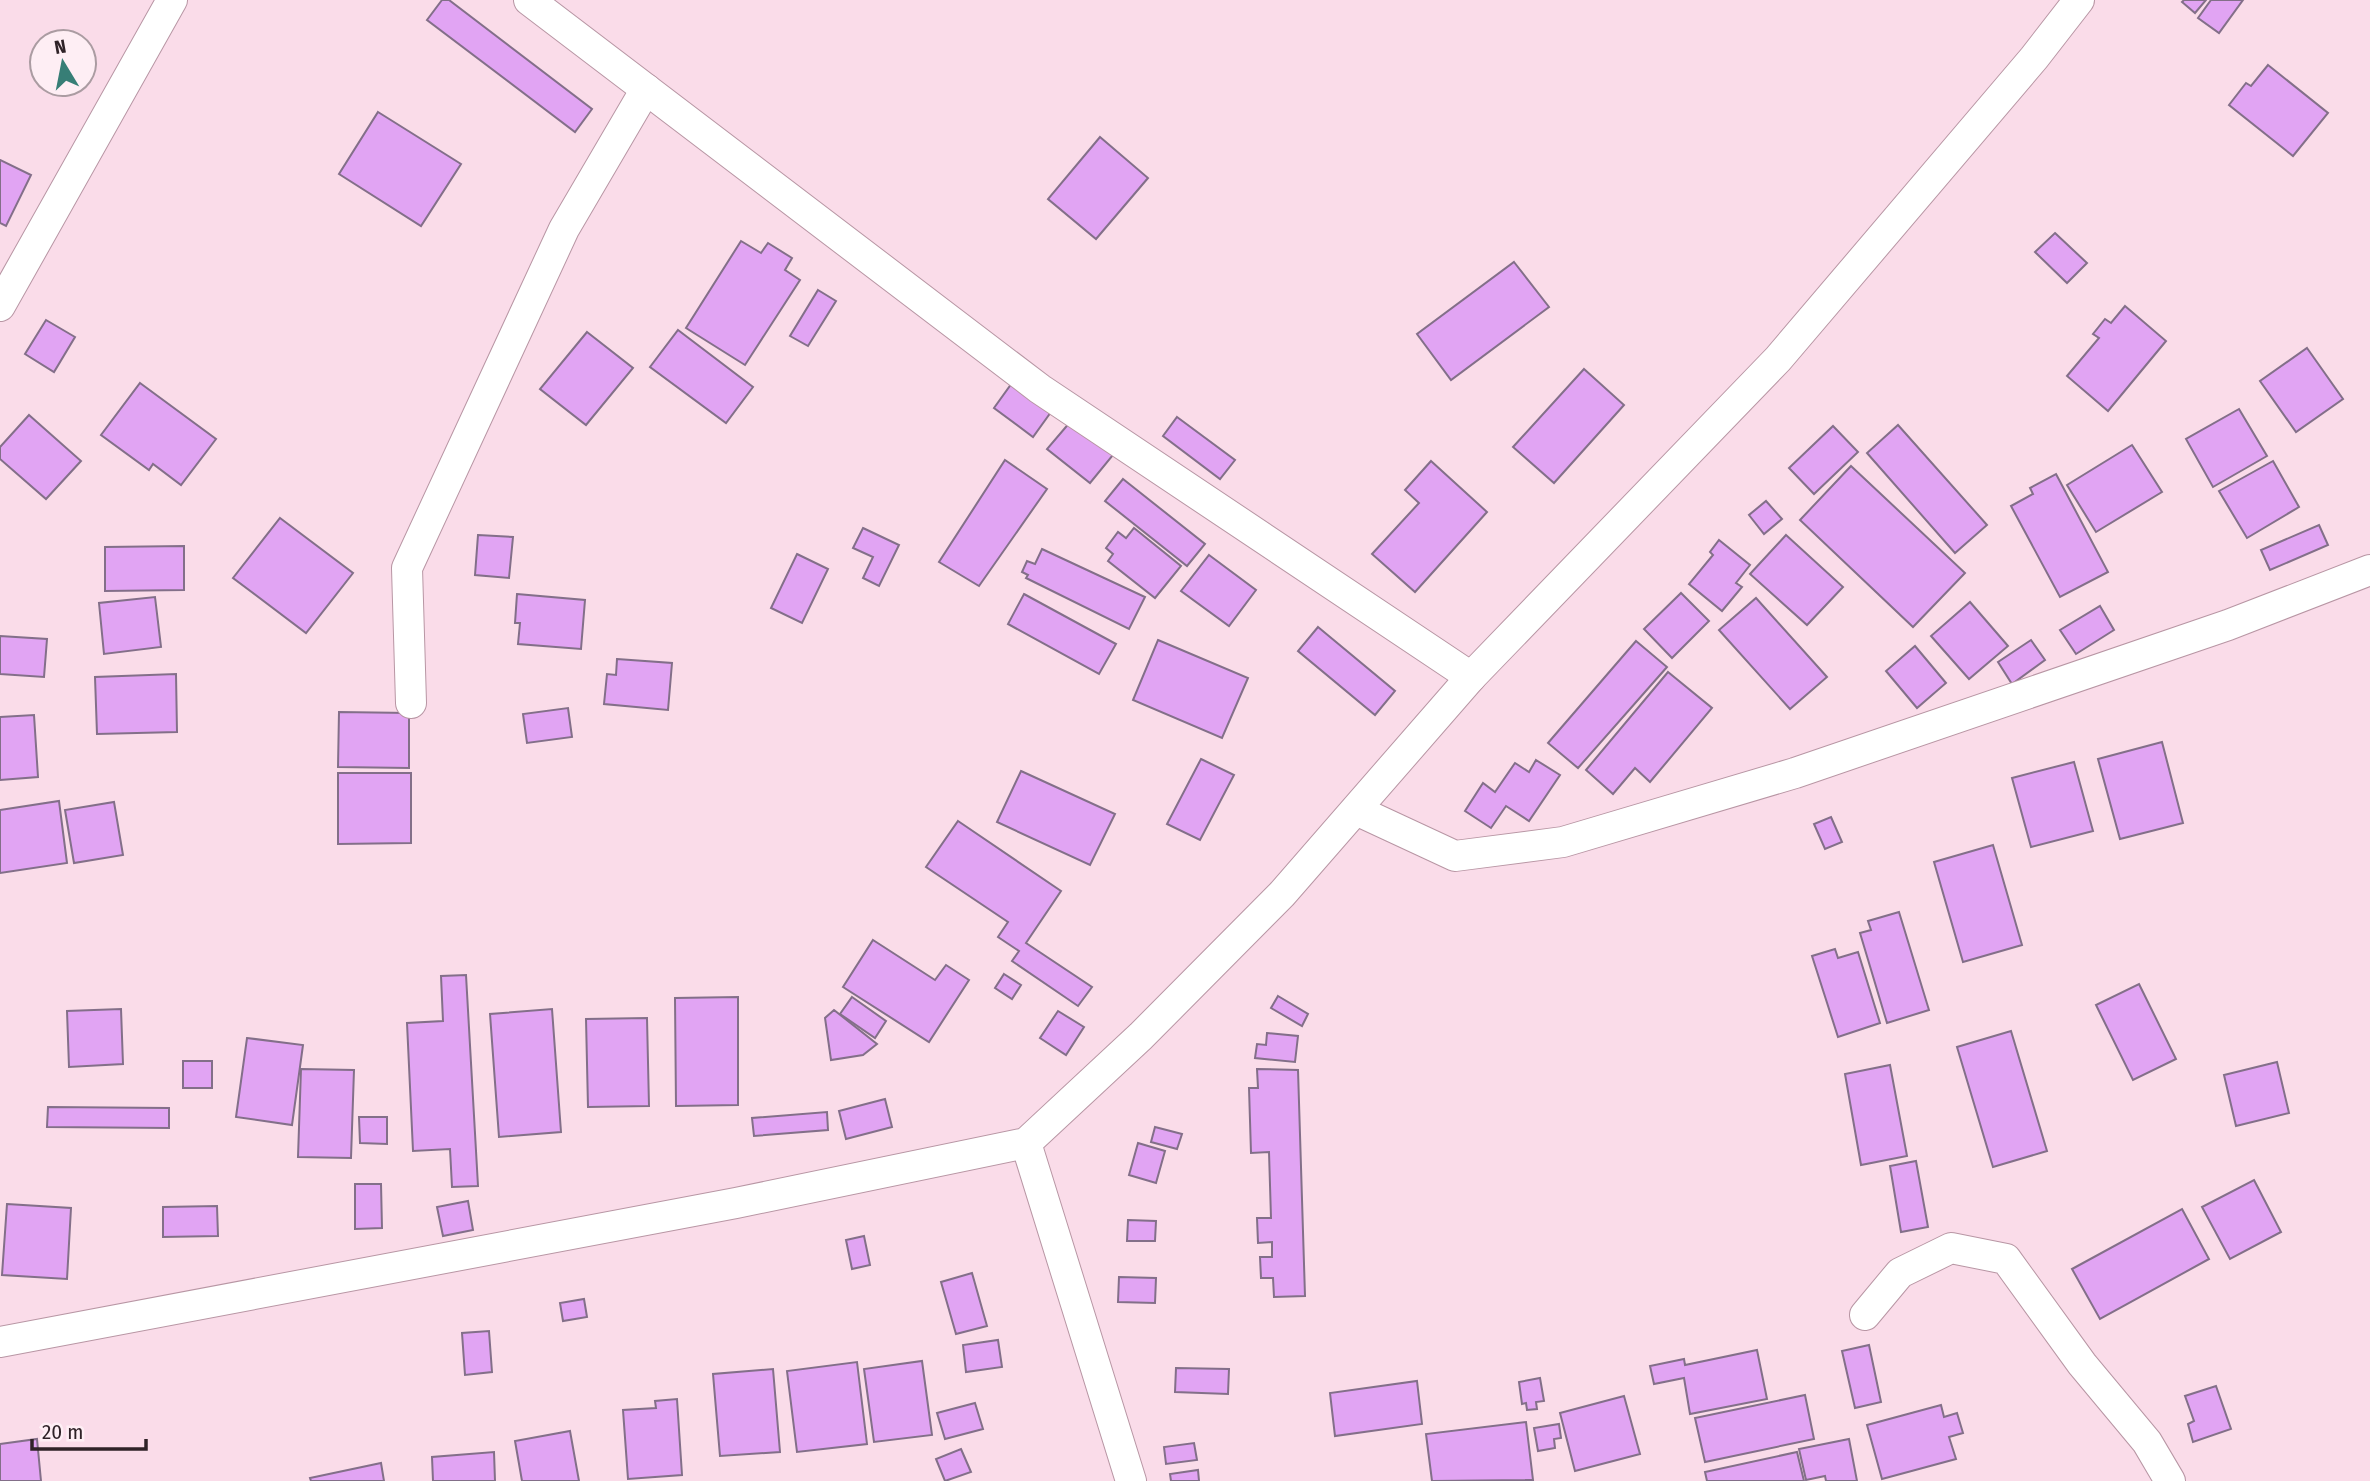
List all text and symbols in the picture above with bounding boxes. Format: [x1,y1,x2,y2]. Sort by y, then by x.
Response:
north arrow [28,28,98,98]
text: N [53,34,68,59]
scale bar [32,1408,145,1452]
text: 20 m [42,1419,83,1445]

